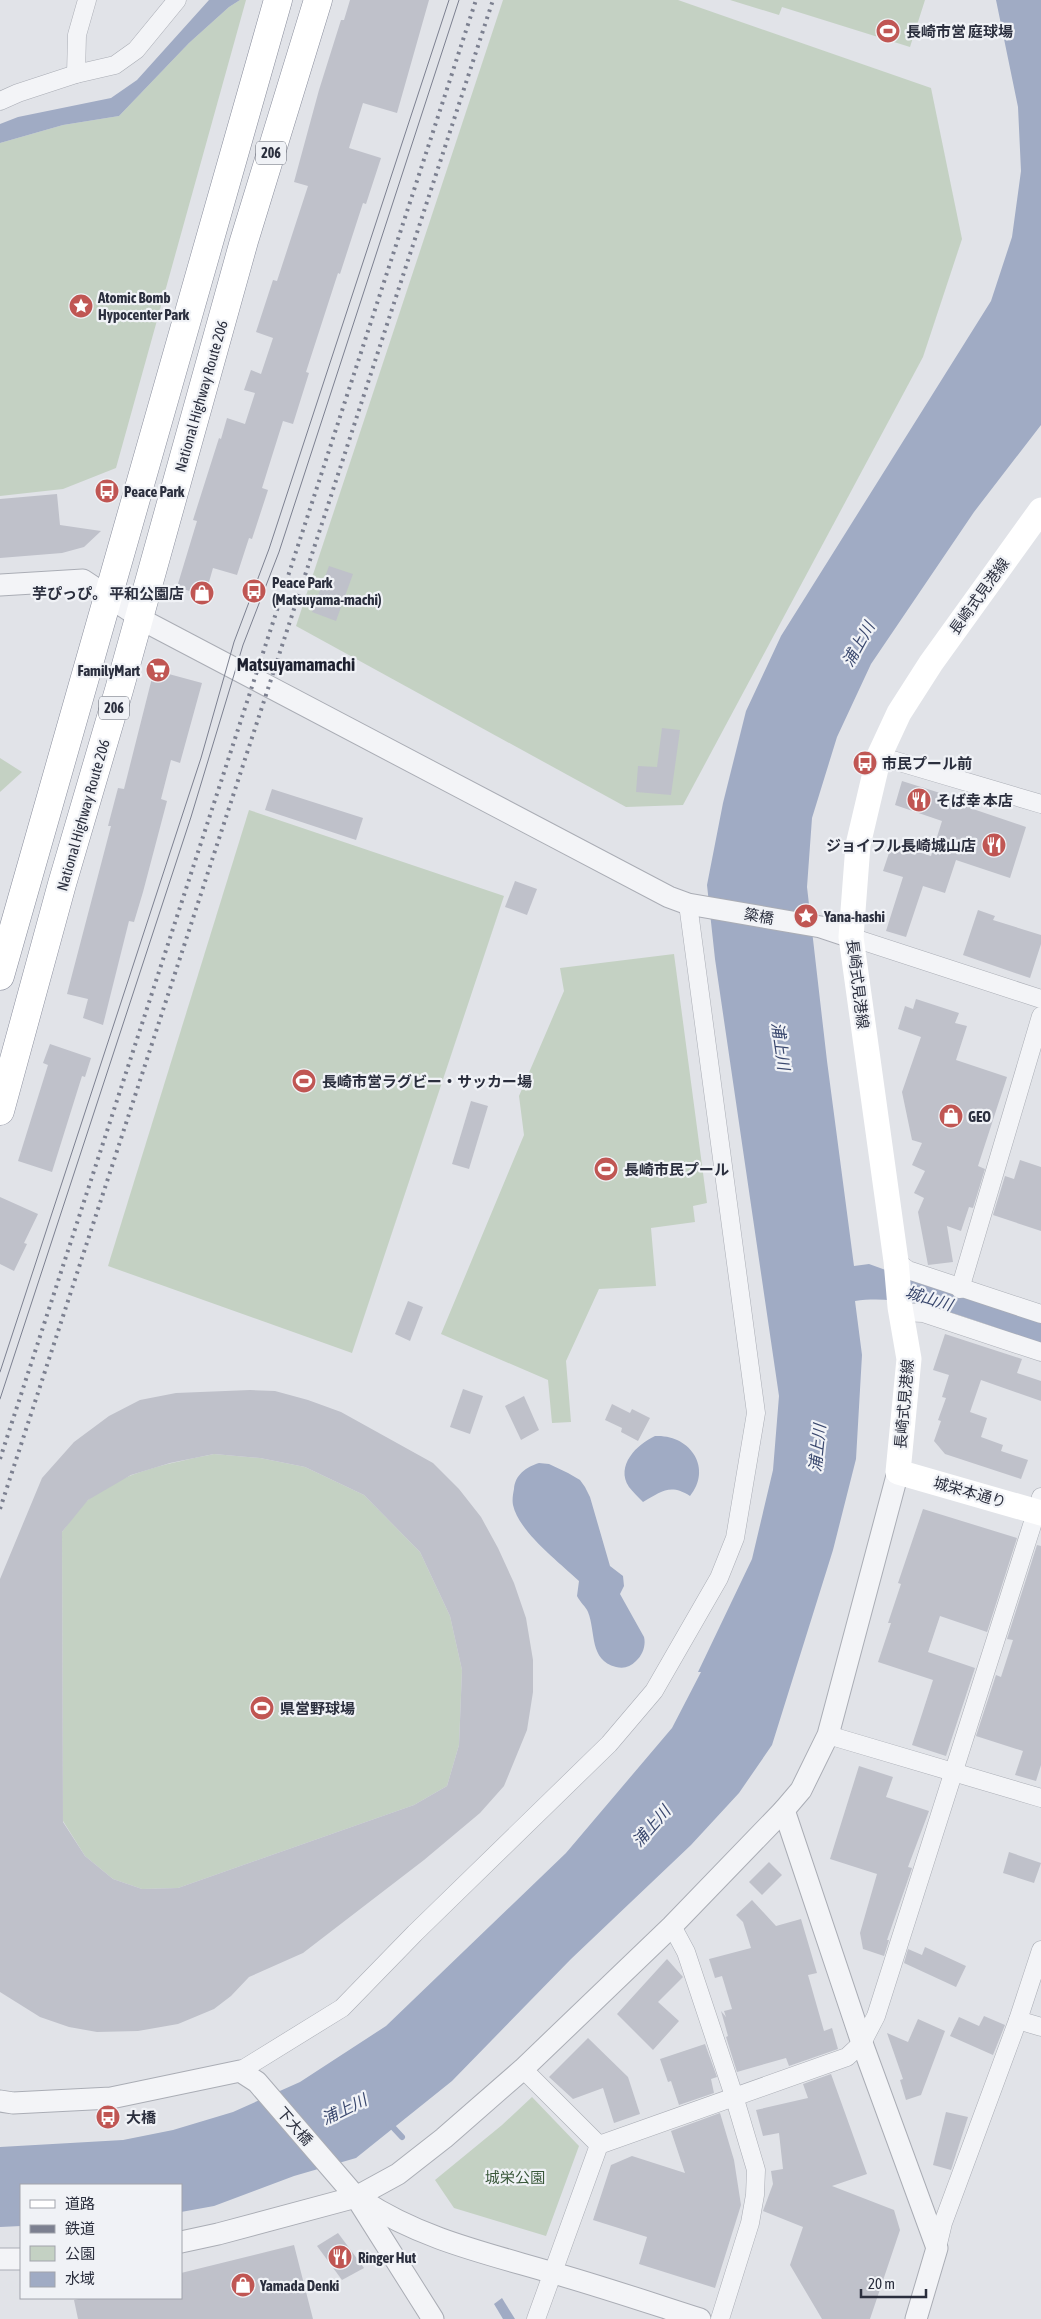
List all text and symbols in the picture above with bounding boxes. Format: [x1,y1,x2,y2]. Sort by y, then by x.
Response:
sports icon: 長崎市営 庭球場 [875,18,901,44]
place label: 長崎市営 庭球場 [906,23,1013,40]
road number: 206 [256,142,286,164]
place label: Atomic Bomb Hypocenter Park [97,289,190,323]
place icon: Atomic Bomb Hypocenter Park [68,293,94,319]
street label: National Highway Route 206 [171,318,231,474]
bus stop icon: Peace Park [94,478,120,504]
place label: Peace Park [124,483,185,500]
street label: 長崎式見港線 [946,555,1012,637]
place label: Peace Park (Matsuyama-machi) [272,574,382,608]
bus stop icon: Peace Park (Matsuyama-machi) [241,578,267,604]
shop icon: 芋ぴっぴ。 平和公園店 [189,580,215,606]
place label: 芋ぴっぴ。 平和公園店 [32,585,184,602]
water label: 浦上川 [838,617,878,669]
district label: Matsuyamamachi [237,654,355,675]
supermarket icon: FamilyMart [145,657,171,683]
place label: FamilyMart [77,662,141,679]
road number: 206 [99,696,129,720]
street label: National Highway Route 206 [53,737,113,893]
bus stop icon: 市民プール前 [852,750,878,776]
place label: 市民プール前 [882,755,972,772]
restaurant icon: そば幸 本店 [906,787,932,813]
place label: そば幸 本店 [936,792,1013,809]
restaurant icon: ジョイフル長崎城山店 [981,832,1007,858]
place label: ジョイフル長崎城山店 [826,837,976,854]
place icon: Yana-hashi [793,903,819,929]
street label: 簗橋 [743,905,775,927]
place label: Yana-hashi [823,908,885,925]
street label: 長崎式見港線 [844,938,872,1030]
water label: 浦上川 [769,1021,794,1073]
sports icon: 長崎市営ラグビー・サッカー場 [291,1068,317,1094]
place label: 長崎市営ラグビー・サッカー場 [322,1073,532,1090]
shop icon: GEO [938,1103,964,1129]
place label: GEO [968,1108,991,1125]
sports icon: 長崎市民プール [593,1156,619,1182]
place label: 長崎市民プール [624,1161,729,1178]
water label: 城山川 [903,1282,956,1314]
street label: 長崎式見港線 [892,1358,916,1450]
water label: 浦上川 [806,1421,829,1473]
street label: 城栄本通り [932,1473,1008,1511]
sports icon: 県営野球場 [249,1695,275,1721]
place label: 県営野球場 [280,1700,355,1717]
water label: 浦上川 [628,1800,675,1850]
water label: 浦上川 [318,2090,371,2128]
street label: 下大橋 [274,2103,316,2149]
bus stop icon: 大橋 [95,2104,121,2130]
place label: 大橋 [126,2109,157,2126]
park label: 城栄公園 [485,2169,545,2186]
legend [20,2184,182,2299]
text: 道路 [65,2195,95,2212]
text: 鉄道 [65,2220,95,2237]
restaurant icon: Ringer Hut [327,2244,353,2270]
text: 公園 [65,2245,95,2262]
place label: Ringer Hut [358,2249,417,2266]
scale bar [861,2266,926,2298]
text: 水域 [65,2270,95,2287]
shop icon: Yamada Denki [230,2272,256,2298]
text: 20 m [868,2275,895,2292]
place label: Yamada Denki [259,2277,339,2294]

